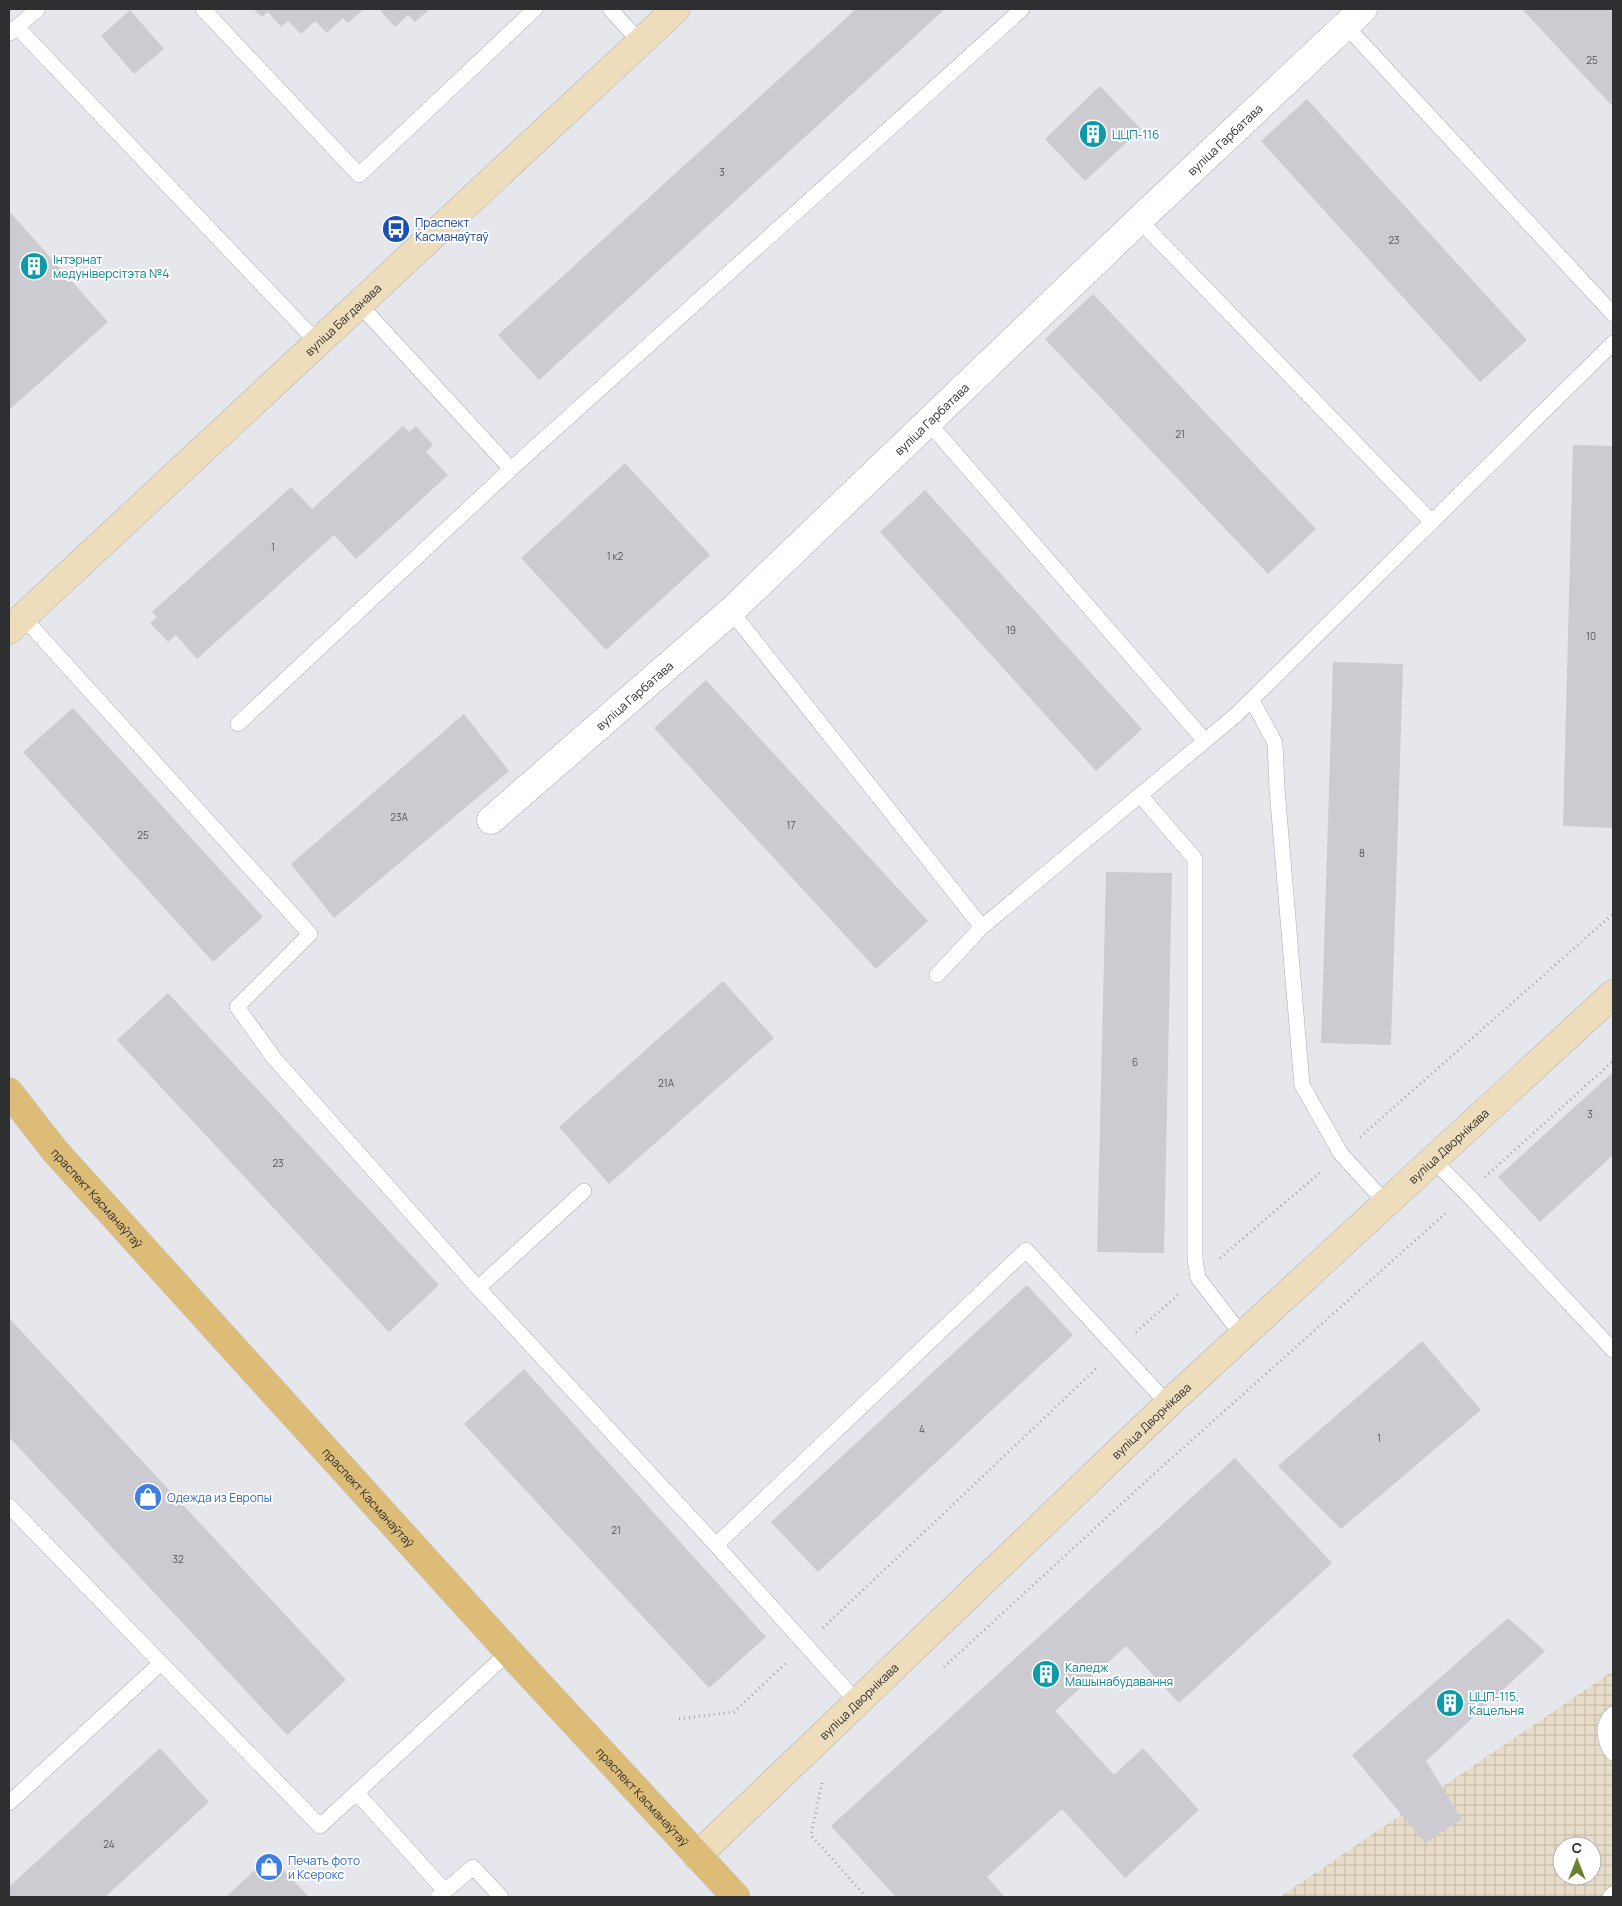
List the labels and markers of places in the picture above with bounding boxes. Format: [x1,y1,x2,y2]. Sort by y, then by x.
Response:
building icon: ЦЦП-116 [1078,119,1108,149]
place label: ЦЦП-116 [1112,126,1159,143]
bus stop icon: Праспект Касманаўтаў [381,214,411,244]
place label: Праспект Касманаўтаў [415,214,489,245]
building icon: Інтэрнат медуніверсітэта №4 [19,251,49,281]
place label: Інтэрнат медуніверсітэта №4 [53,251,169,282]
shop icon: Одежда из Европы [133,1482,163,1512]
place label: Одежда из Европы [167,1489,272,1506]
building icon: Каледж Машынабудавання [1031,1659,1061,1689]
place label: Каледж Машынабудавання [1065,1659,1173,1690]
building icon: ЦЦП-115, Кацельня [1435,1688,1465,1718]
place label: ЦЦП-115, Кацельня [1469,1688,1524,1719]
shop icon: Печать фото и Ксерокс [254,1852,284,1882]
place label: Печать фото и Ксерокс [288,1852,360,1883]

